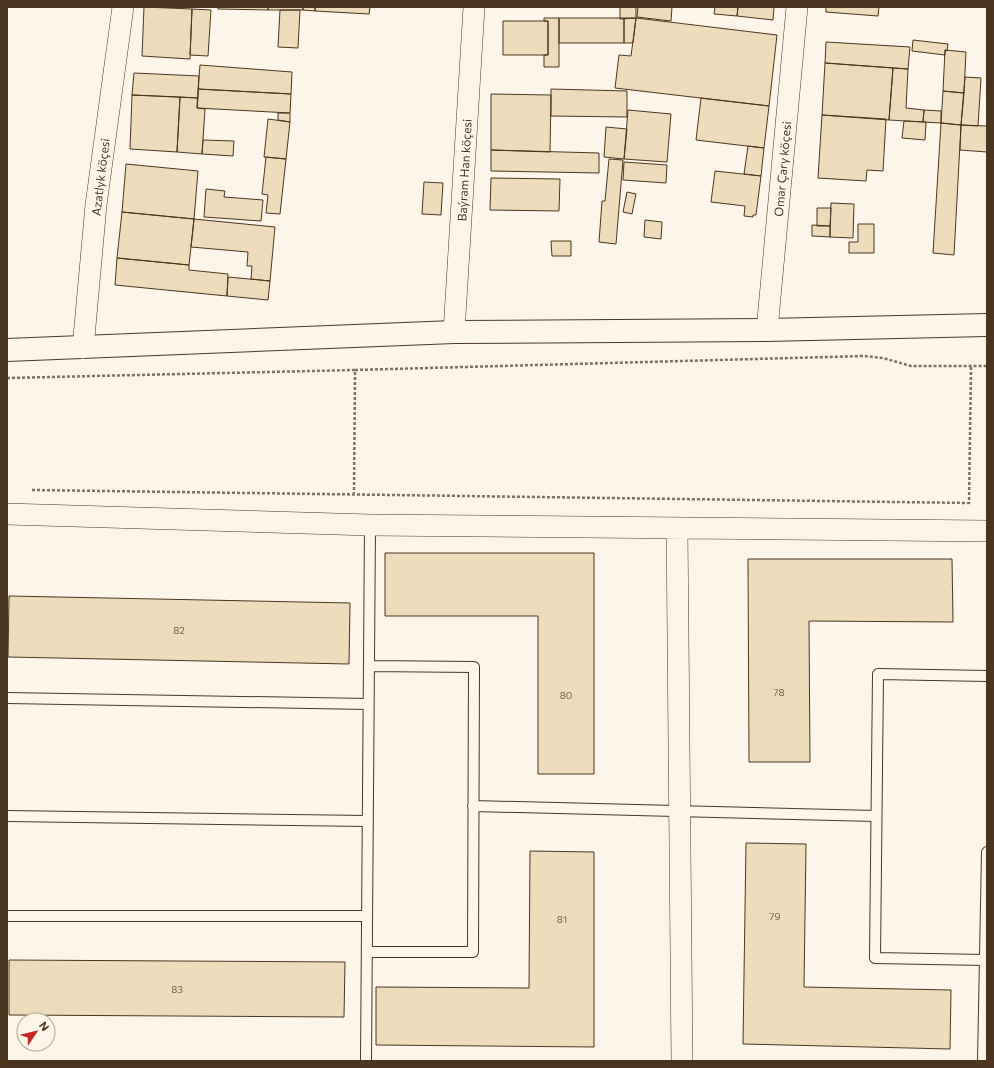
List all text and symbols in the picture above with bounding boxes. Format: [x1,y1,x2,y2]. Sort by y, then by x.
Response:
street label: Baýram Han köçesi [454,118,474,222]
street label: Omar Çary köçesi [771,121,793,217]
street label: Azatlyk köçesi [88,138,112,216]
house number: 82 [173,624,185,636]
house number: 78 [773,686,785,698]
house number: 80 [560,689,572,701]
house number: 79 [769,910,781,922]
house number: 81 [557,913,567,925]
house number: 83 [171,983,183,995]
north arrow [16,1012,56,1052]
text: N [37,1019,52,1033]

